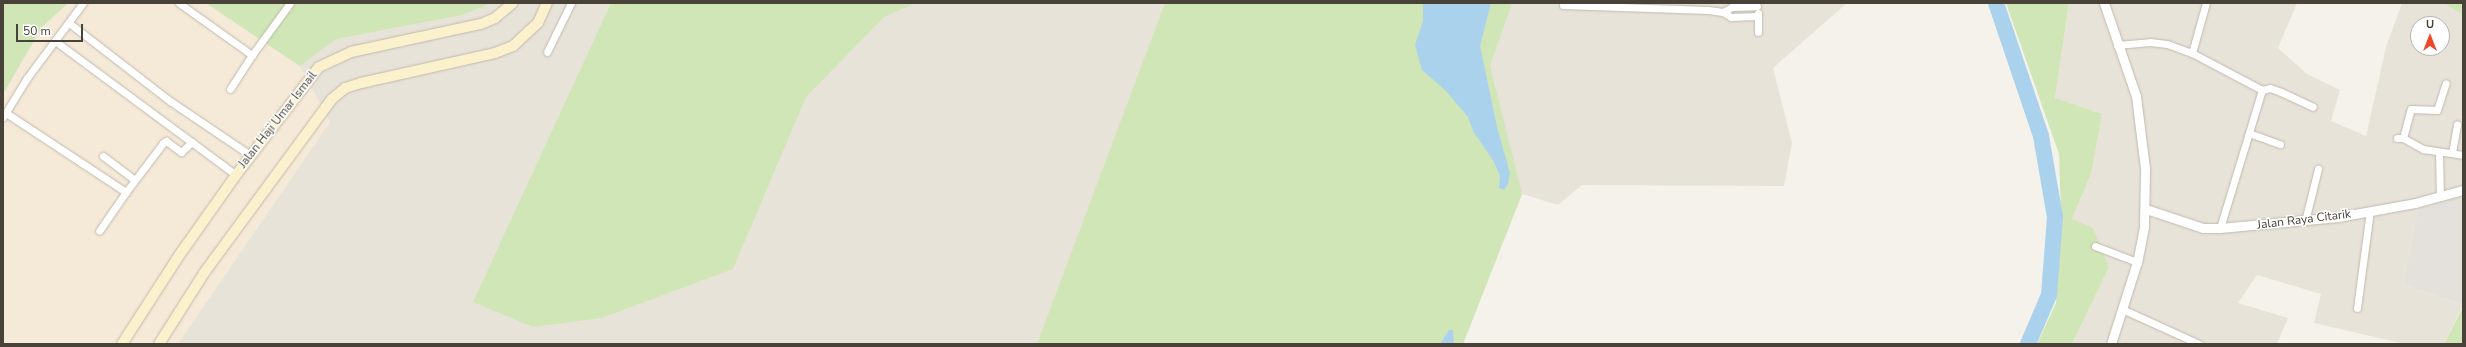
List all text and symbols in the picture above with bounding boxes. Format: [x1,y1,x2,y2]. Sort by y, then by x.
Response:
scale bar [18,16,85,42]
north arrow [2410,16,2450,56]
text: U [2426,17,2434,32]
text: 50 m [23,23,51,39]
street label: Jalan Haji Umar Ismail [236,69,320,171]
street label: Jalan Raya Citarik [2256,207,2352,233]

